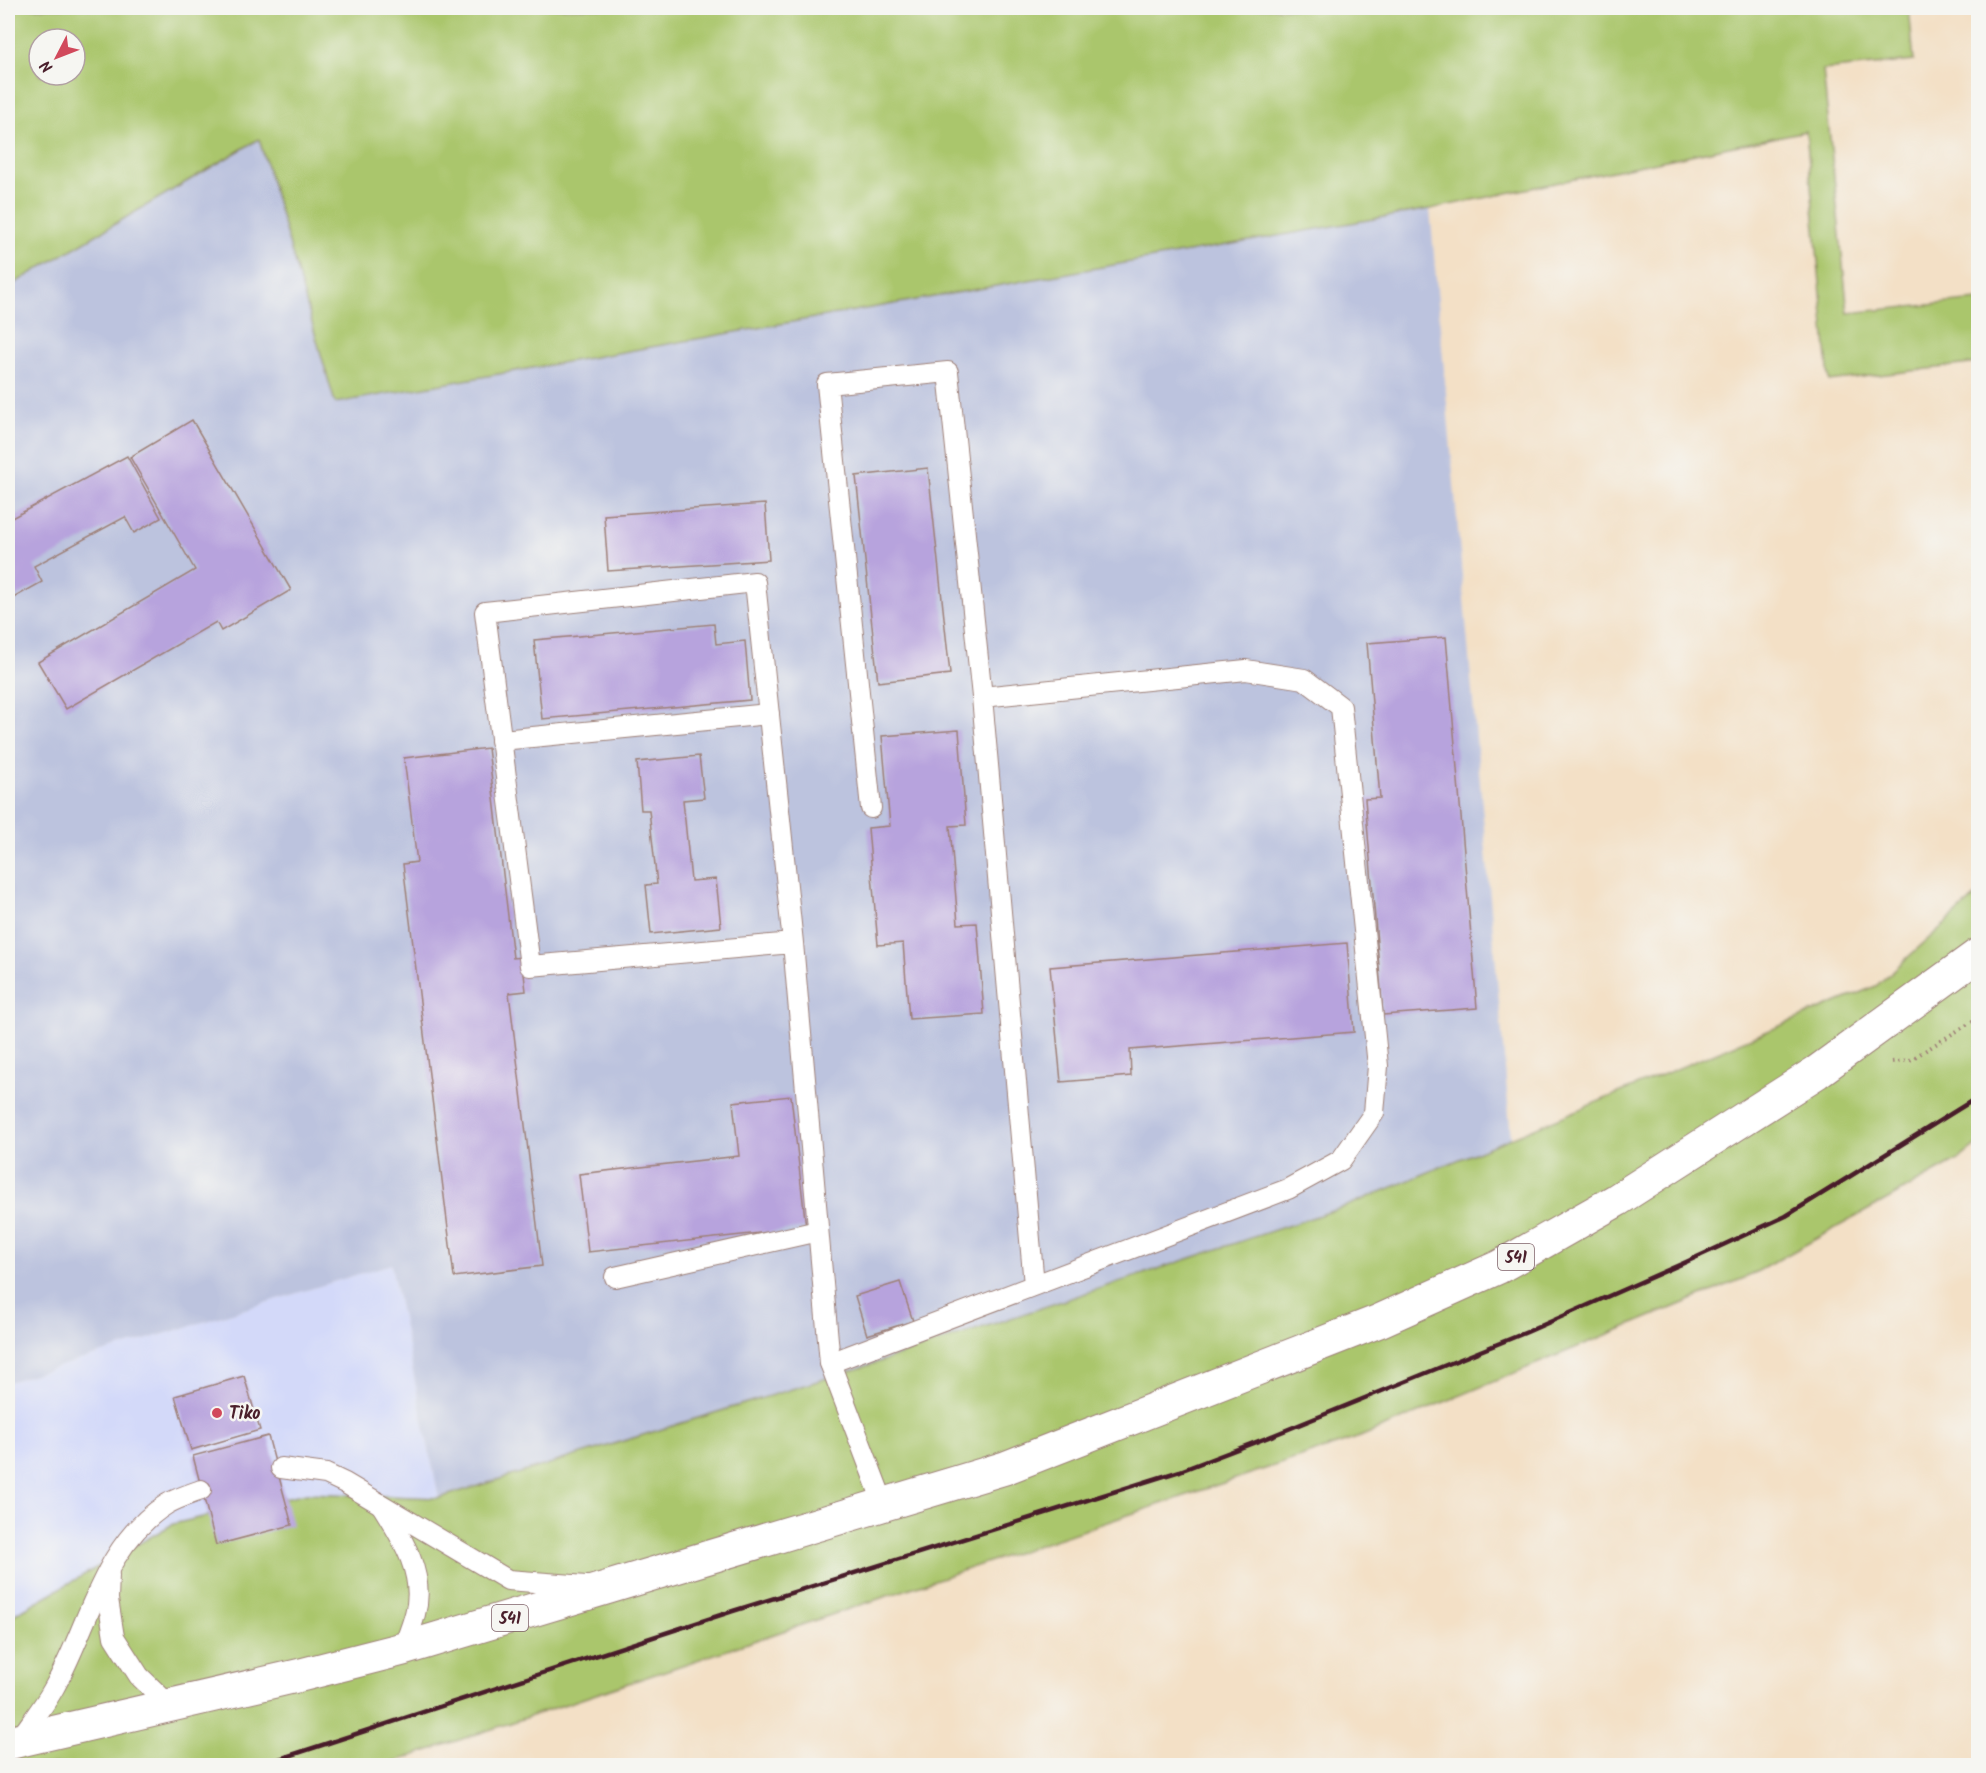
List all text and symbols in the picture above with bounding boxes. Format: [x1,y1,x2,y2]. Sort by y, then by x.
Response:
north arrow [27,27,87,87]
text: N [34,54,60,78]
road number: 541 [1498,1244,1534,1270]
place label: Tiko [229,1400,261,1429]
marker: Tiko [210,1406,224,1420]
road number: 541 [492,1605,528,1631]

